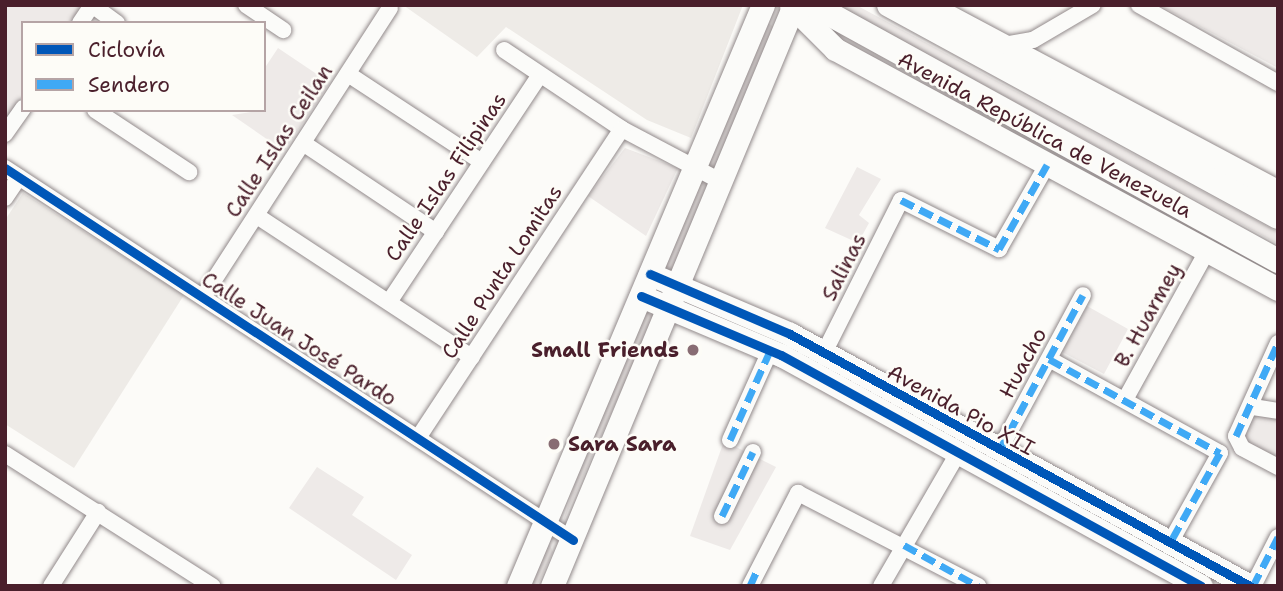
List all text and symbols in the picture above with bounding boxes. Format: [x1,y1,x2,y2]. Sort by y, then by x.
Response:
legend [21,21,266,112]
text: Ciclovía [88,36,165,64]
street label: Avenida República de Venezuela [894,47,1196,223]
street label: Calle Islas Ceilan [220,60,338,222]
text: Sendero [88,71,170,99]
street label: Calle Islas Filipinas [380,88,512,266]
street label: Calle Punta Lomitas [436,180,568,364]
street label: Salinas [816,229,872,305]
street label: B. Huarmey [1109,259,1187,371]
street label: Calle Juan José Pardo [197,267,401,411]
street label: Huacho [994,324,1052,402]
place label: Small Friends [531,337,679,363]
marker: Small Friends [685,342,701,358]
street label: Avenida Pio XII [883,359,1039,461]
place label: Sara Sara [568,431,676,457]
marker: Sara Sara [546,436,562,452]

